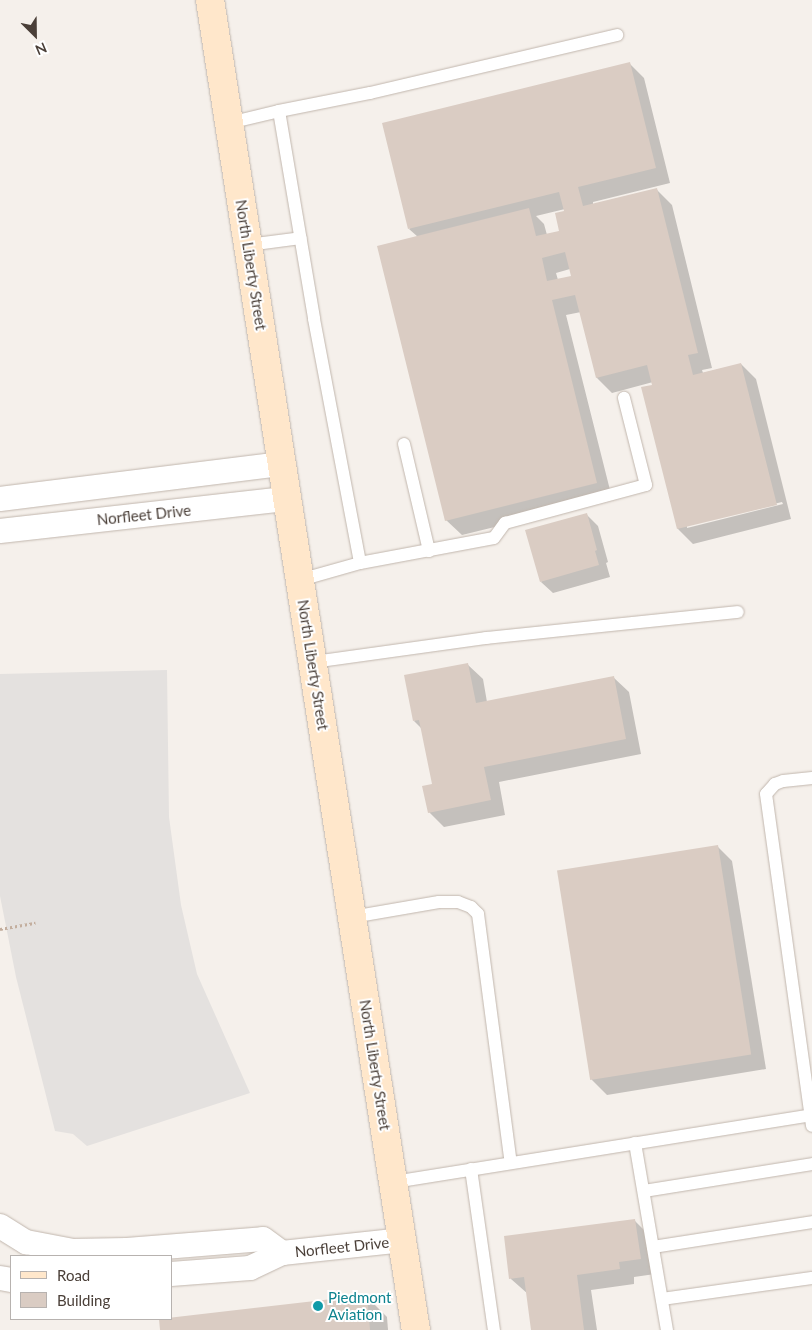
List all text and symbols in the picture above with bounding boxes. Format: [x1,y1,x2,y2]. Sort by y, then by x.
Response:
north arrow [10,10,60,60]
text: N [33,39,49,59]
street label: North Liberty Street [232,198,270,332]
street label: Norfleet Drive [96,501,192,529]
street label: North Liberty Street [294,598,332,732]
street label: North Liberty Street [356,998,394,1132]
street label: Norfleet Drive [294,1233,390,1261]
legend [10,1255,172,1320]
text: Road [57,1266,90,1284]
place label: Piedmont Aviation [328,1288,391,1323]
text: Building [57,1291,110,1309]
marker: Piedmont Aviation [312,1300,324,1312]

